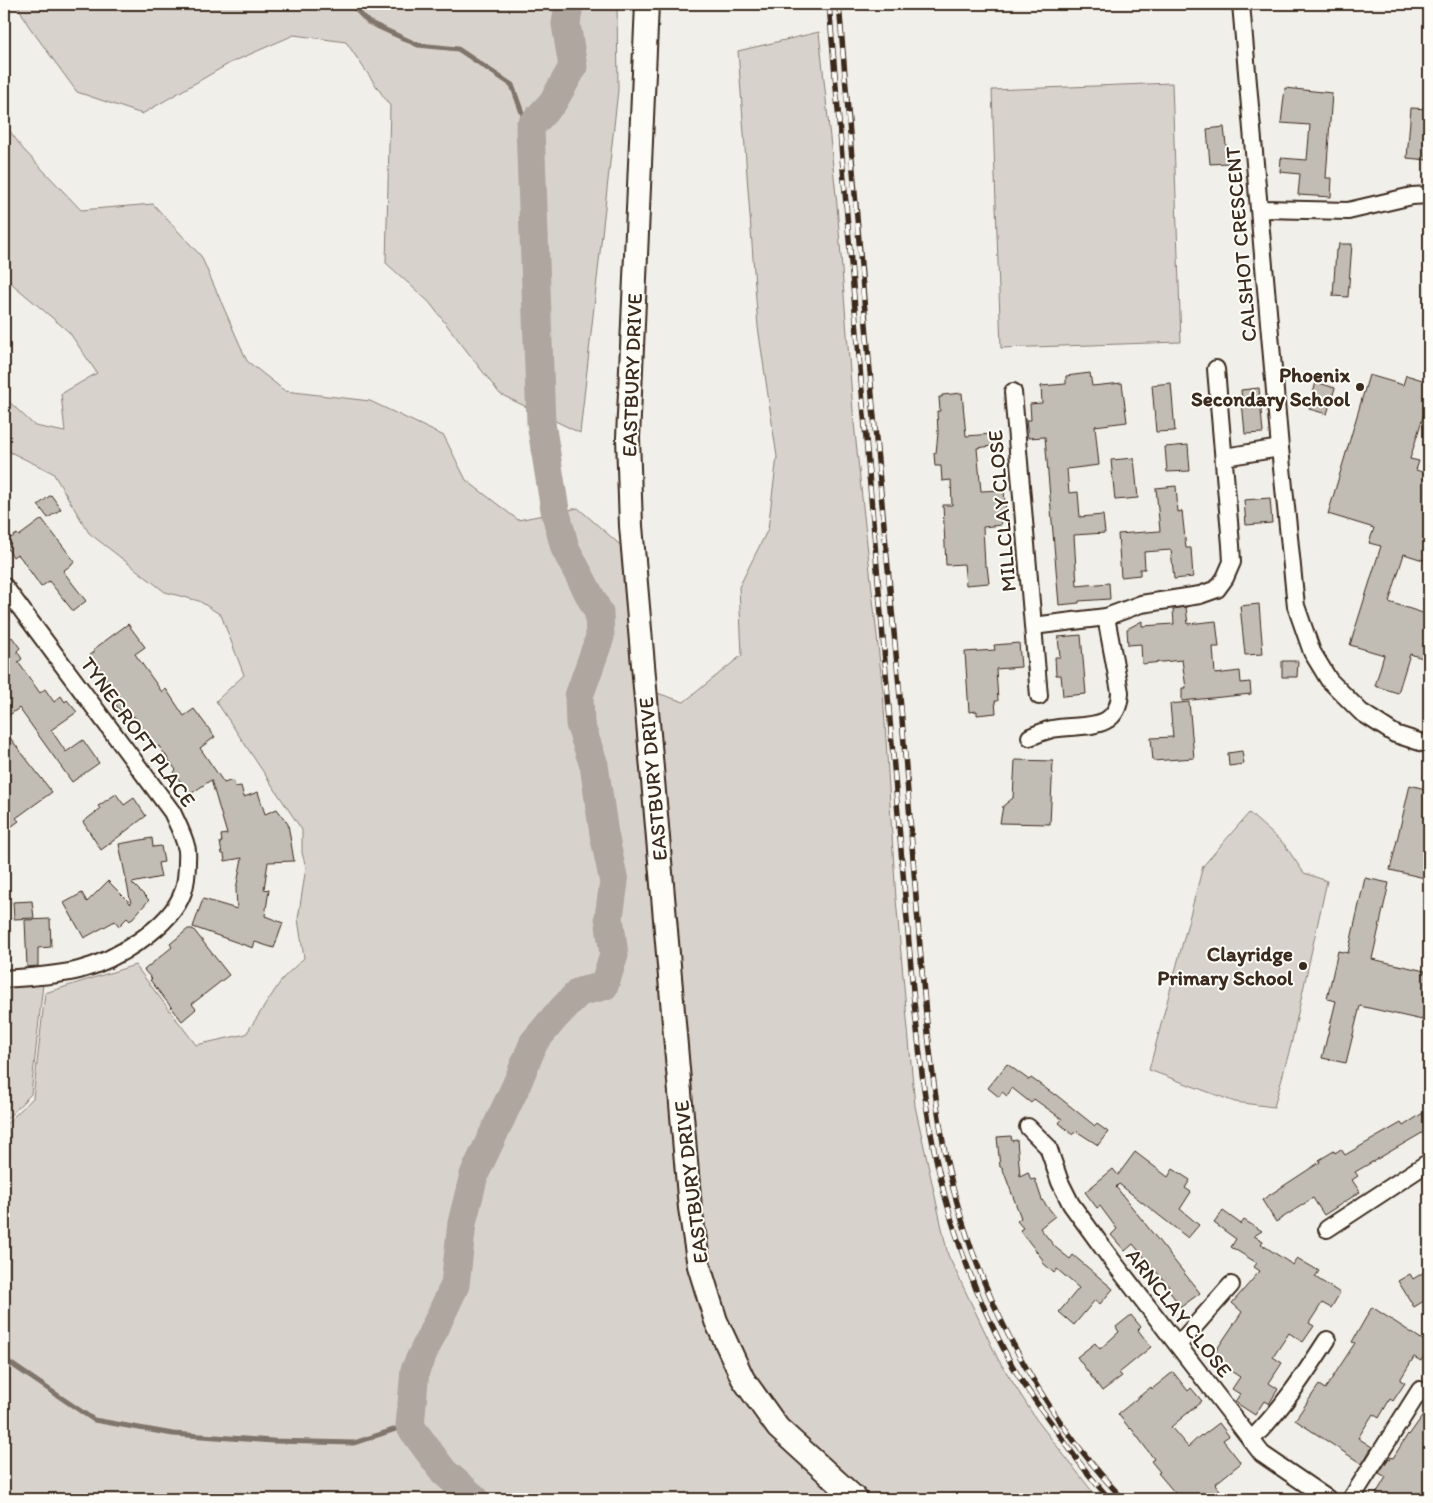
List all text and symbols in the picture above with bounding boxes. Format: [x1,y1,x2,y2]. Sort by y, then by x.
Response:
street label: CALSHOT CRESCENT [1219,145,1262,343]
street label: EASTBURY DRIVE [616,292,647,457]
place label: Phoenix Secondary School [1191,362,1351,412]
marker: Phoenix Secondary School [1354,381,1366,393]
street label: MILLCLAY CLOSE [982,429,1021,593]
street label: TYNECROFT PLACE [76,652,201,812]
street label: EASTBURY DRIVE [633,696,672,862]
place label: Clayridge Primary School [1157,941,1294,991]
marker: Clayridge Primary School [1297,960,1309,972]
street label: EASTBURY DRIVE [668,1099,713,1265]
street label: ARNCLAY CLOSE [1121,1243,1238,1382]

